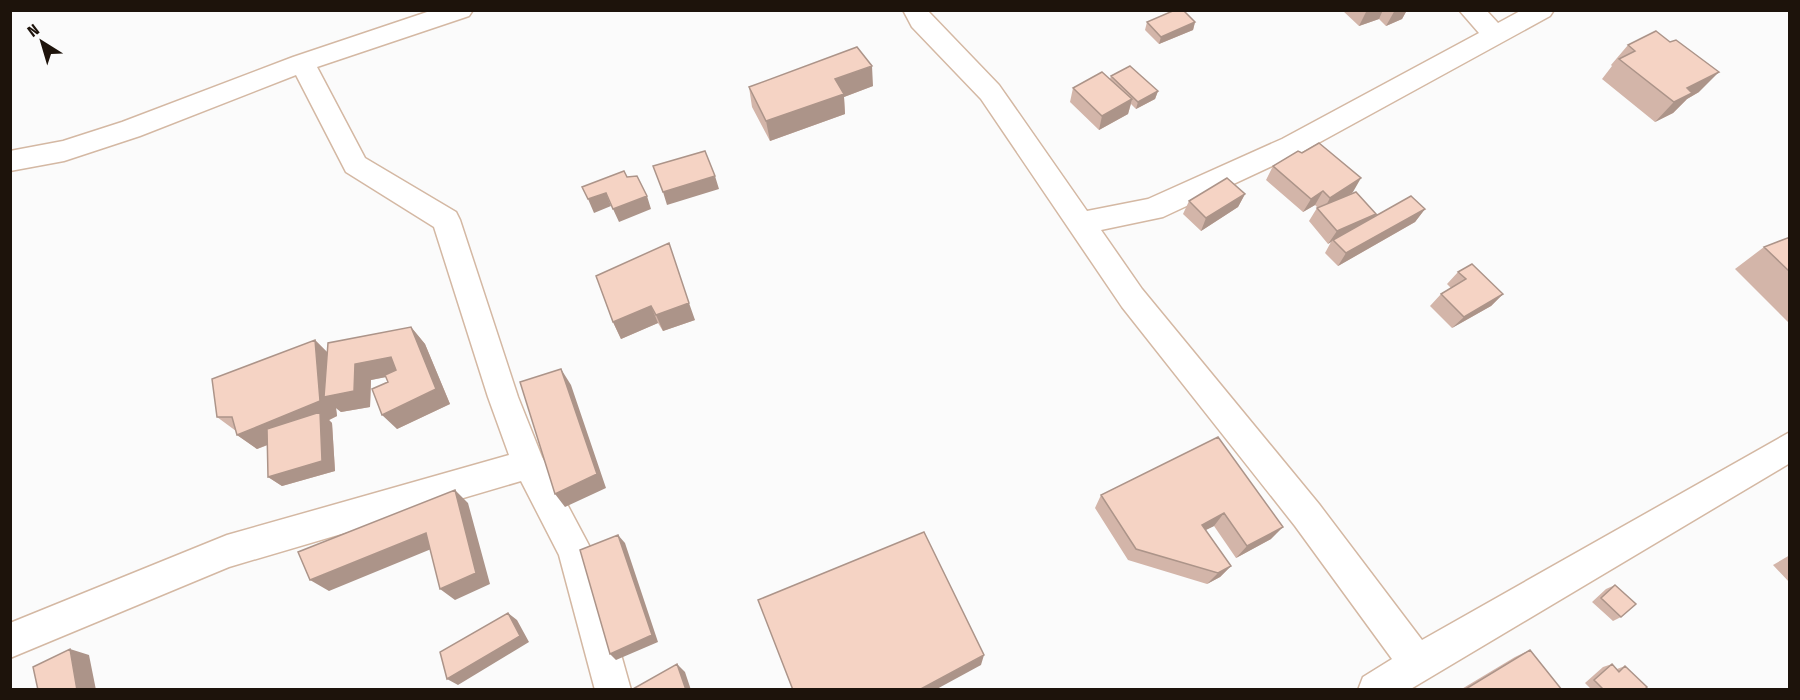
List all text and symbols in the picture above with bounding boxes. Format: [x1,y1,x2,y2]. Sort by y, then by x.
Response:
north arrow [12,12,72,72]
text: N [24,20,43,41]

